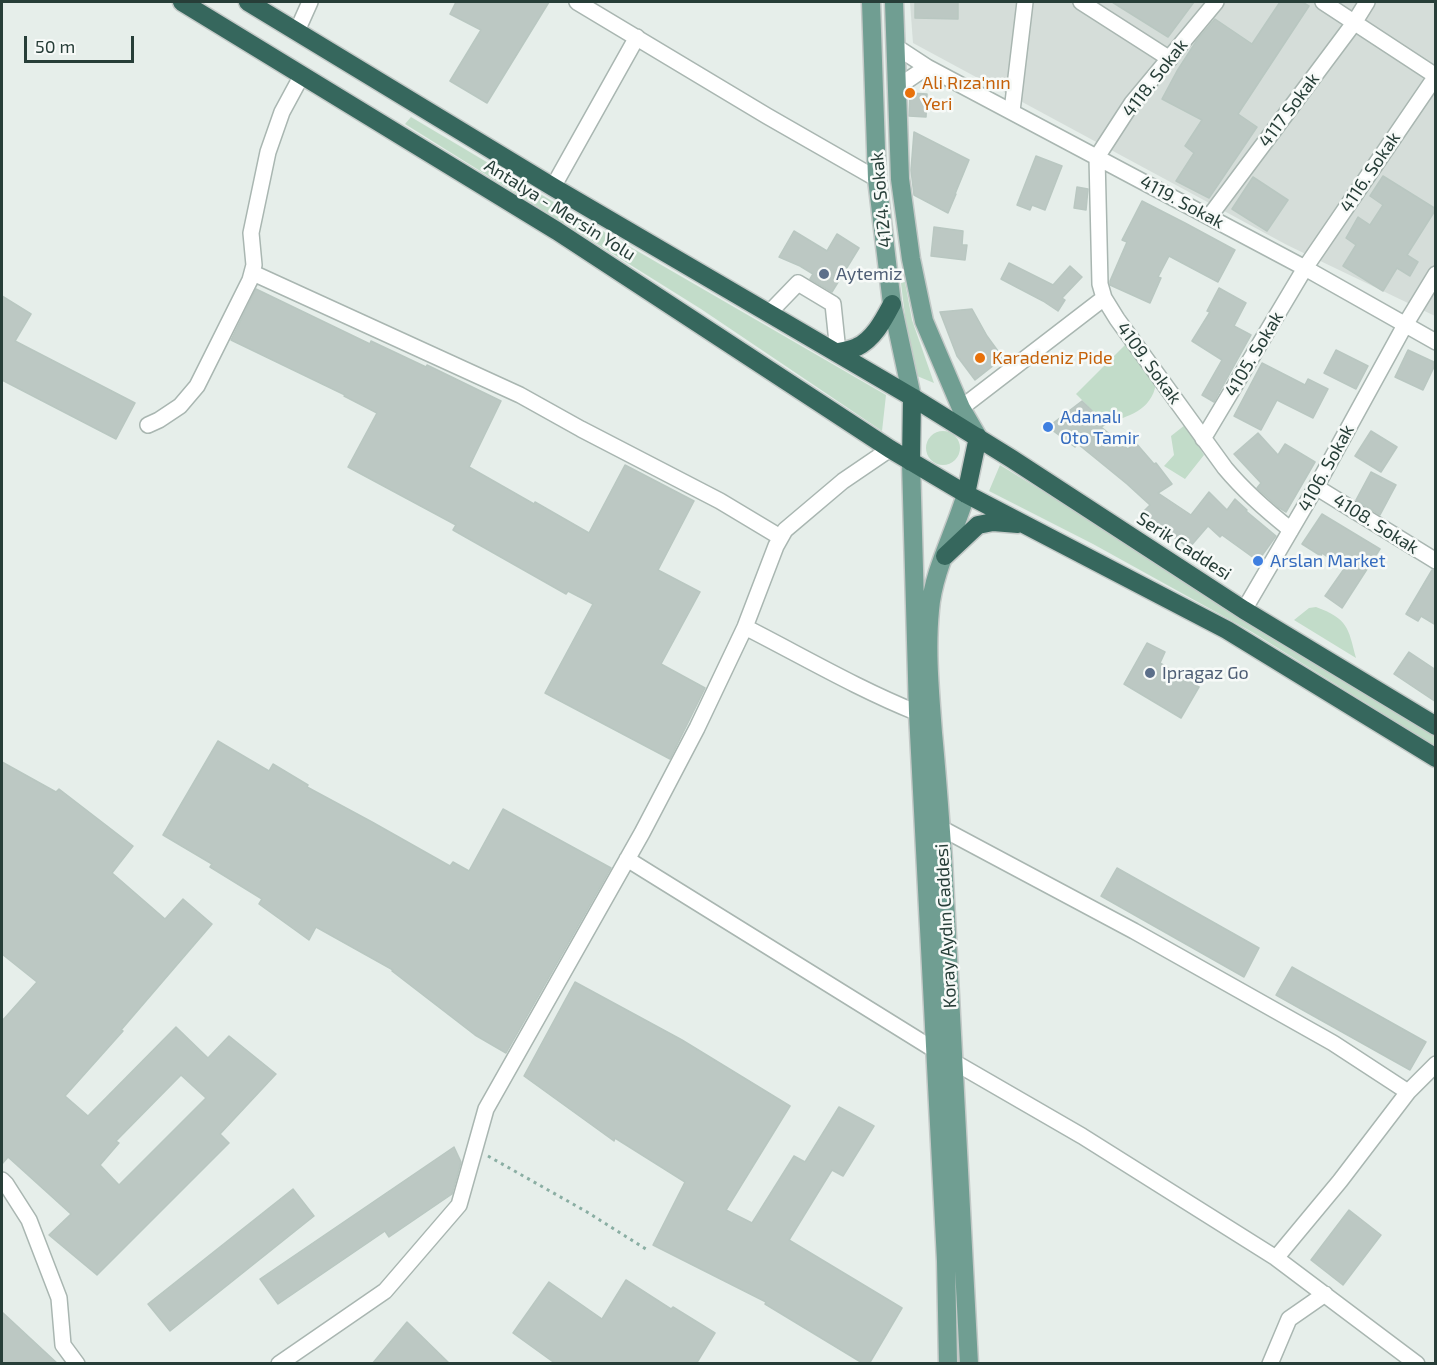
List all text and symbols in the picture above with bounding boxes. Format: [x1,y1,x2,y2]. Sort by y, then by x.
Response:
scale bar [27,24,136,62]
text: 50 m [35,35,75,57]
street label: 4118. Sokak [1118,35,1192,121]
street label: 4117 Sokak [1254,69,1324,151]
place label: Ali Rıza'nın Yeri [922,72,1011,115]
marker: Ali Rıza'nın Yeri [903,86,917,100]
street label: 4116. Sokak [1335,128,1405,216]
street label: 4124. Sokak [866,151,896,249]
street label: Antalya - Mersin Yolu [480,155,640,265]
street label: 4119. Sokak [1136,171,1228,233]
place label: Aytemiz [836,263,902,285]
marker: Aytemiz [817,267,831,281]
street label: 4105. Sokak [1220,308,1288,400]
street label: 4109. Sokak [1112,318,1186,408]
place label: Karadeniz Pide [992,347,1113,369]
marker: Karadeniz Pide [973,351,987,365]
place label: Adanalı Oto Tamir [1060,406,1139,448]
marker: Adanalı Oto Tamir [1041,420,1055,434]
street label: 4106. Sokak [1293,421,1359,515]
street label: 4108. Sokak [1329,489,1423,559]
street label: Serik Caddesi [1133,507,1235,585]
place label: Arslan Market [1270,550,1386,572]
marker: Arslan Market [1251,554,1265,568]
place label: Ipragaz Go [1162,662,1249,684]
marker: Ipragaz Go [1143,666,1157,680]
street label: Koray Aydın Caddesi [931,843,961,1009]

